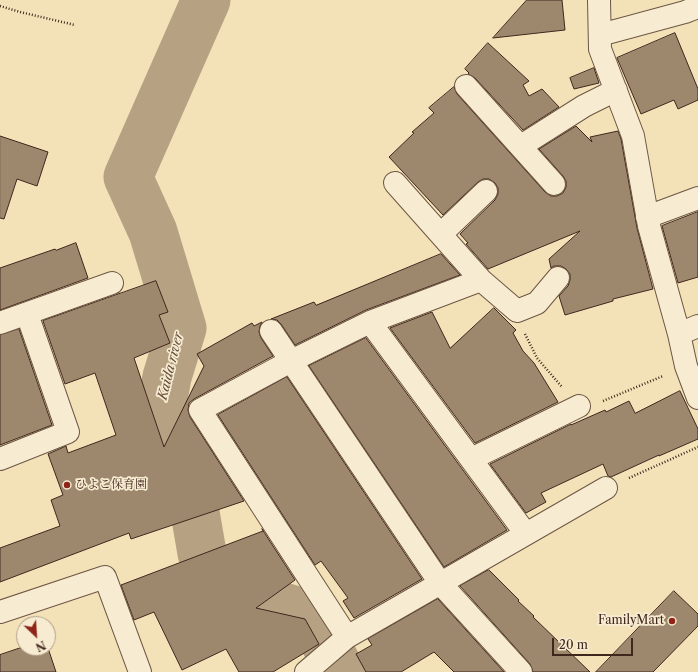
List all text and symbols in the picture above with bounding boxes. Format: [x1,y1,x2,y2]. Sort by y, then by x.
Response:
water label: Kaida river [155,331,187,401]
place label: ひよこ保育園 [75,478,147,492]
marker: ひよこ保育園 [62,480,72,490]
place label: FamilyMart [598,614,664,628]
north arrow [16,616,56,656]
marker: FamilyMart [667,616,677,626]
scale bar [554,630,635,656]
text: 20 m [559,637,588,652]
text: N [33,638,48,654]

